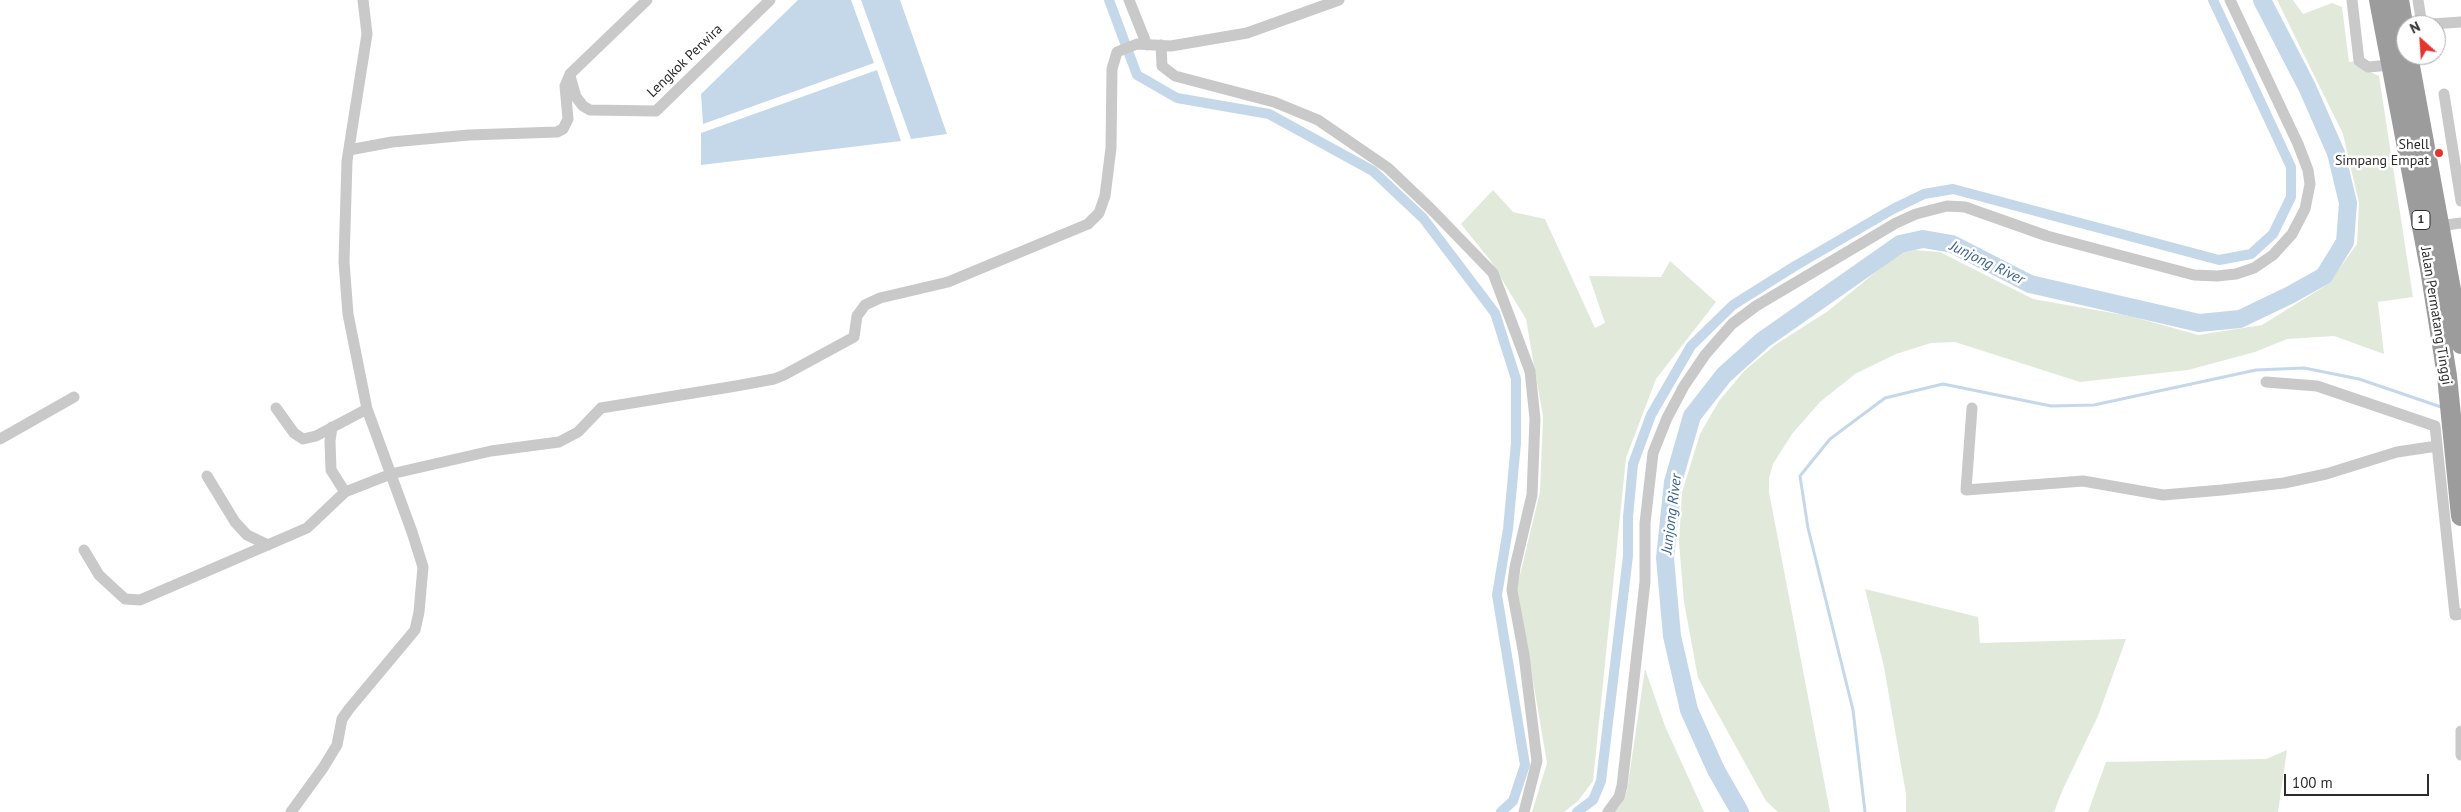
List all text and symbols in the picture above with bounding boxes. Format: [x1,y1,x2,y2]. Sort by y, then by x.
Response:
north arrow [2396,15,2446,65]
text: N [2407,17,2423,38]
street label: Lengkok Perwira [644,21,726,101]
place label: Shell Simpang Empat [2335,137,2429,170]
marker: Shell Simpang Empat [2433,147,2445,159]
road number: 1 [2412,210,2430,230]
water label: Junjong River [1947,237,2027,289]
street label: Jalan Permatang Tinggi [2417,246,2455,386]
water label: Junjong River [1658,473,1686,555]
scale bar [2286,764,2431,796]
text: 100 m [2292,773,2333,792]

